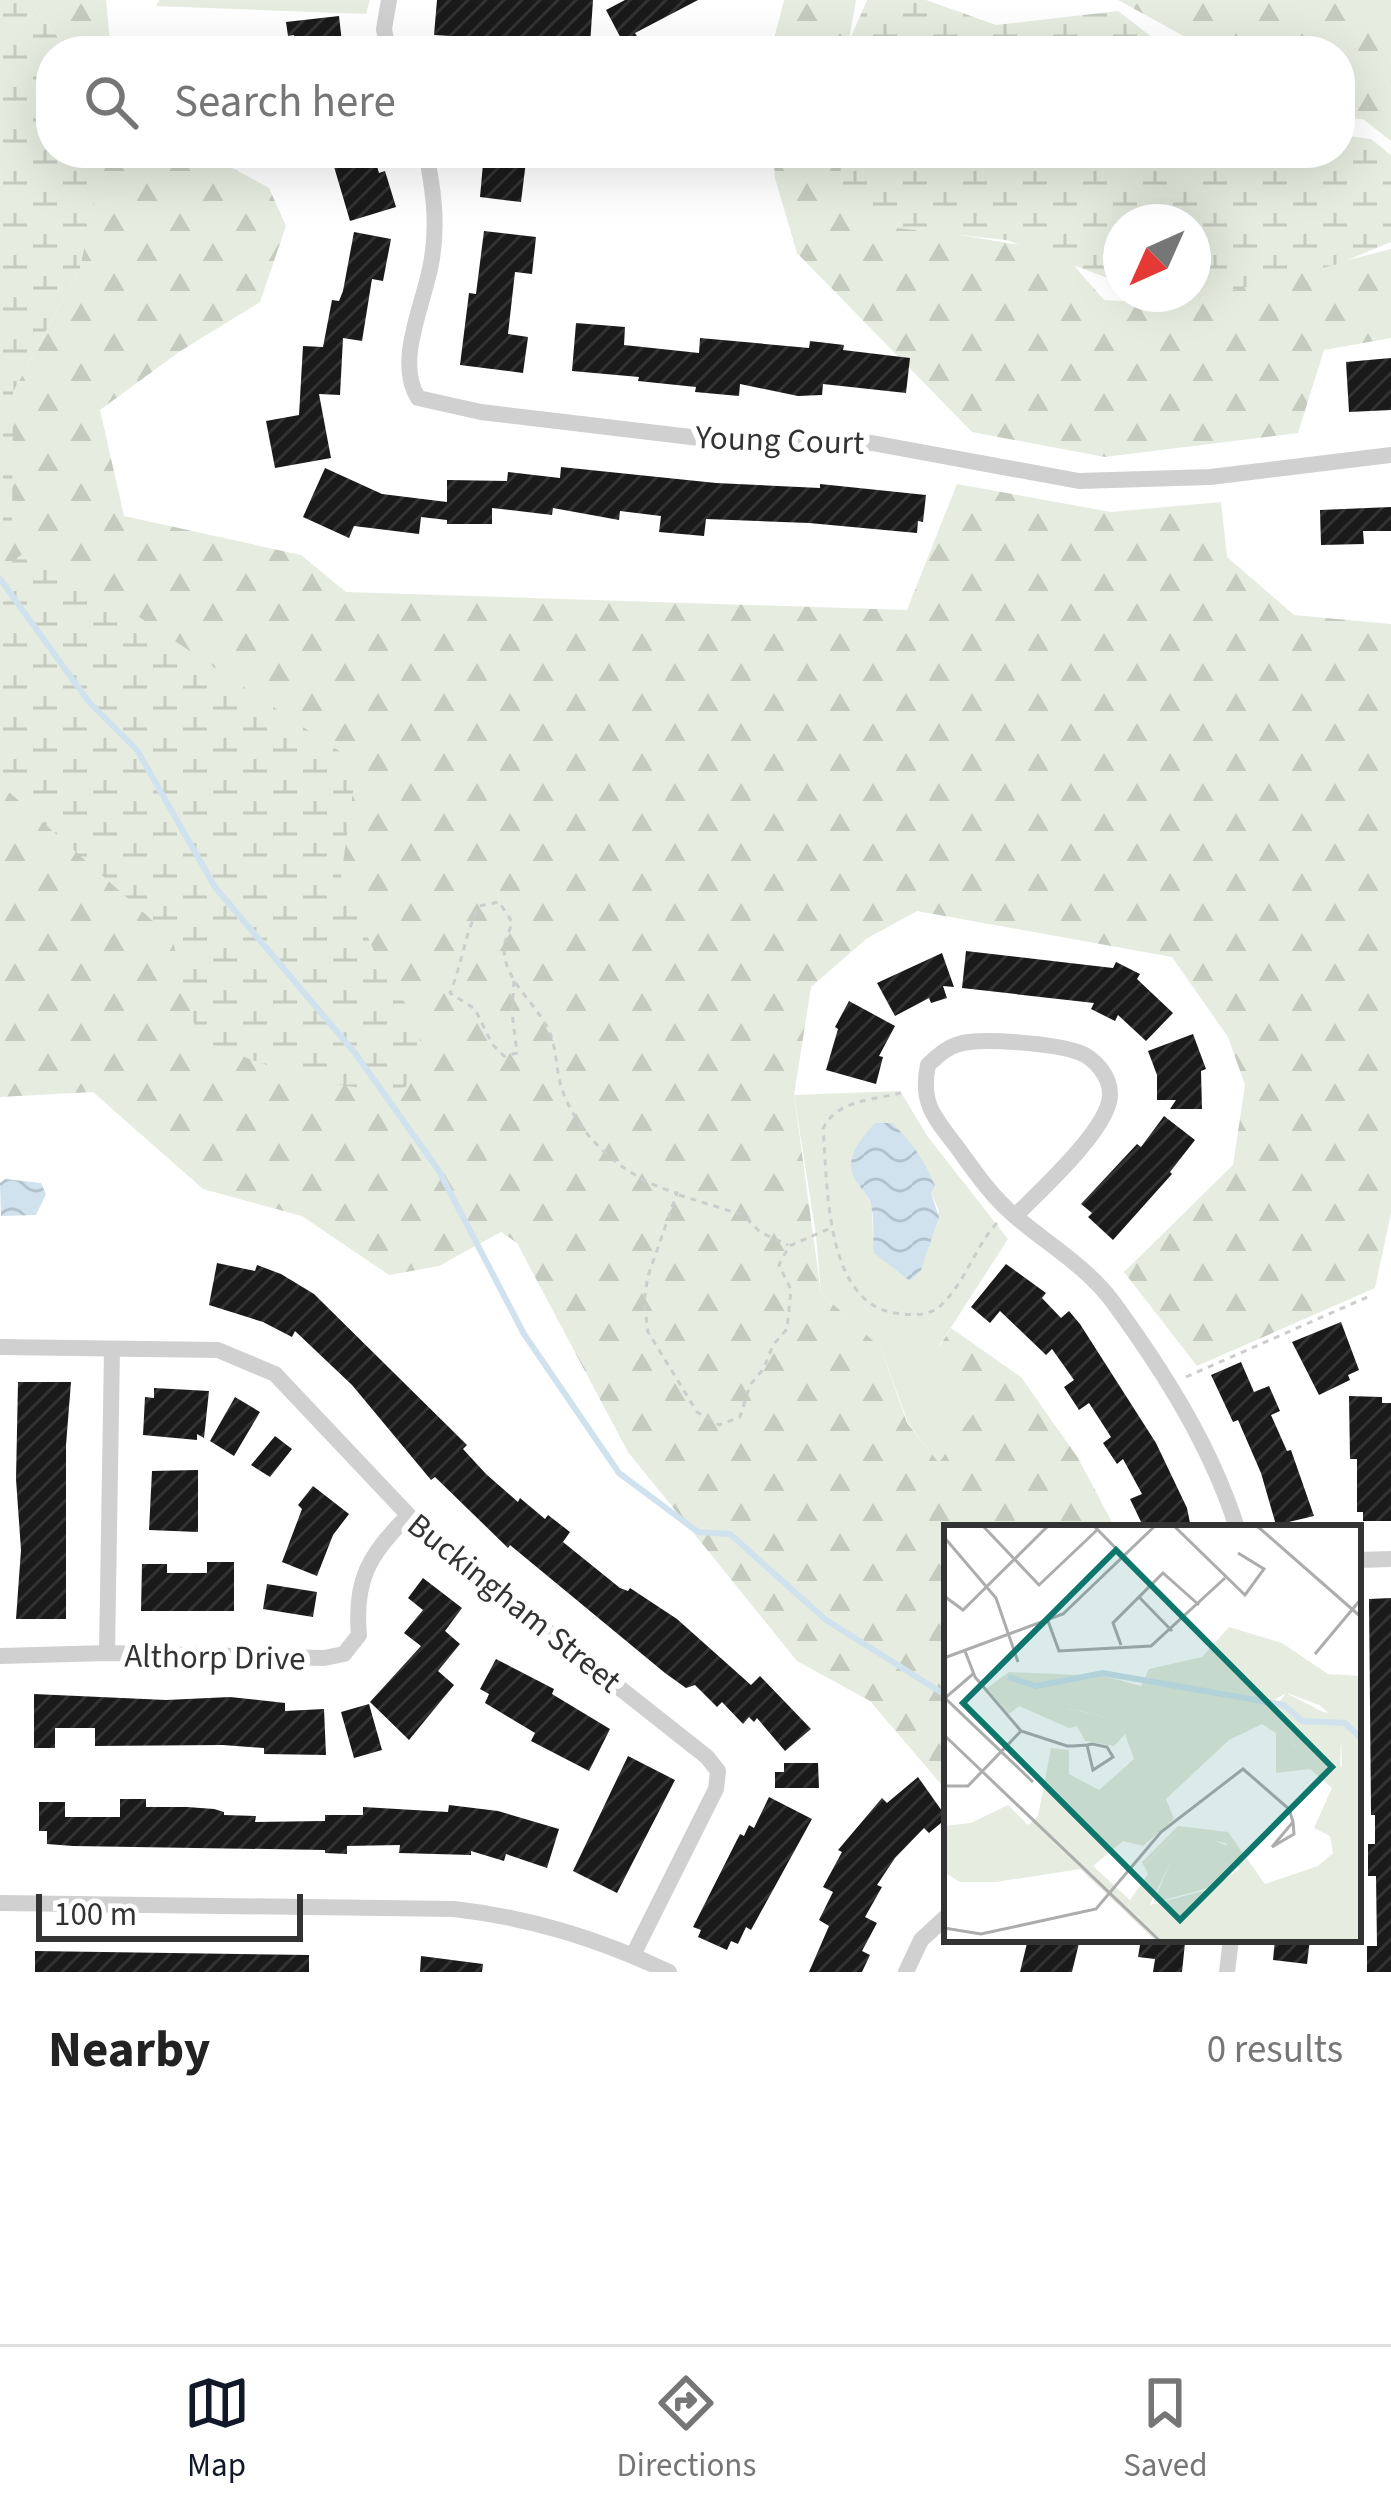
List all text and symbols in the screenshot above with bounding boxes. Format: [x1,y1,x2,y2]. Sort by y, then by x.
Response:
search box [36,36,1355,168]
icon: search [78,69,144,135]
text: Search here [174,70,396,134]
north arrow [1103,204,1211,312]
street label: Young Court [694,414,865,467]
street label: Buckingham Street [397,1502,631,1704]
inset map [944,1525,1361,1942]
street label: Althorp Drive [124,1632,306,1683]
scale bar [36,1888,303,1941]
text: 100 m [54,1891,137,1938]
text: Nearby [48,2014,210,2086]
text: 0 results [1207,2022,1343,2078]
tab: Map [184,2370,250,2489]
tab: Directions [617,2370,756,2489]
tab: Saved [1123,2370,1207,2489]

